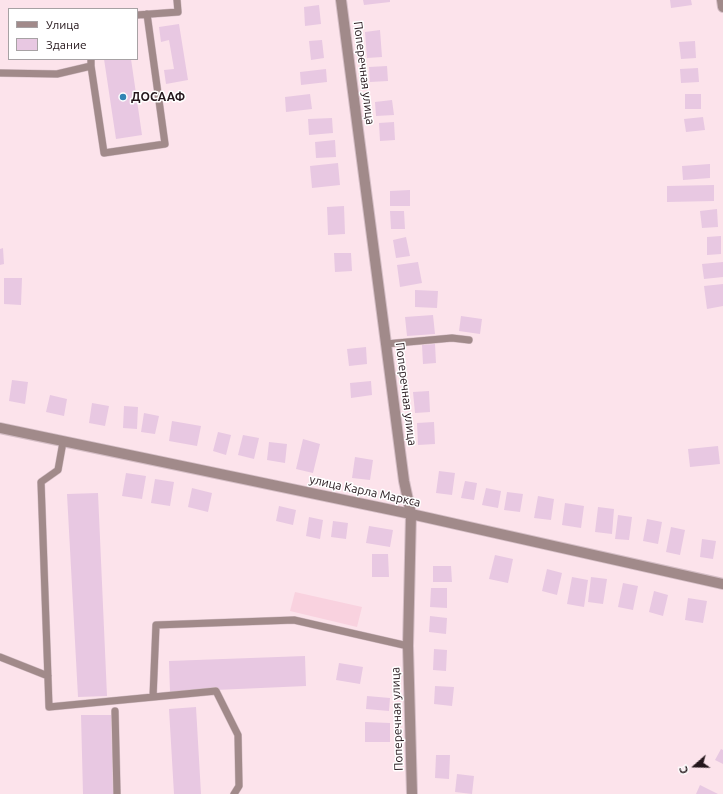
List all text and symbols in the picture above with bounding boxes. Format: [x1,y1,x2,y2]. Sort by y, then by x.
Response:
legend [8,8,138,60]
text: Улица [46,18,79,31]
street label: Поперечная улица [351,21,377,125]
text: Здание [46,38,87,51]
place label: ДОСААФ [131,90,185,104]
marker: ДОСААФ [118,92,128,102]
street label: Поперечная улица [393,342,419,446]
street label: улица Карла Маркса [308,472,422,510]
street label: Поперечная улица [388,667,406,771]
north arrow [675,746,715,786]
text: С [677,765,691,775]

